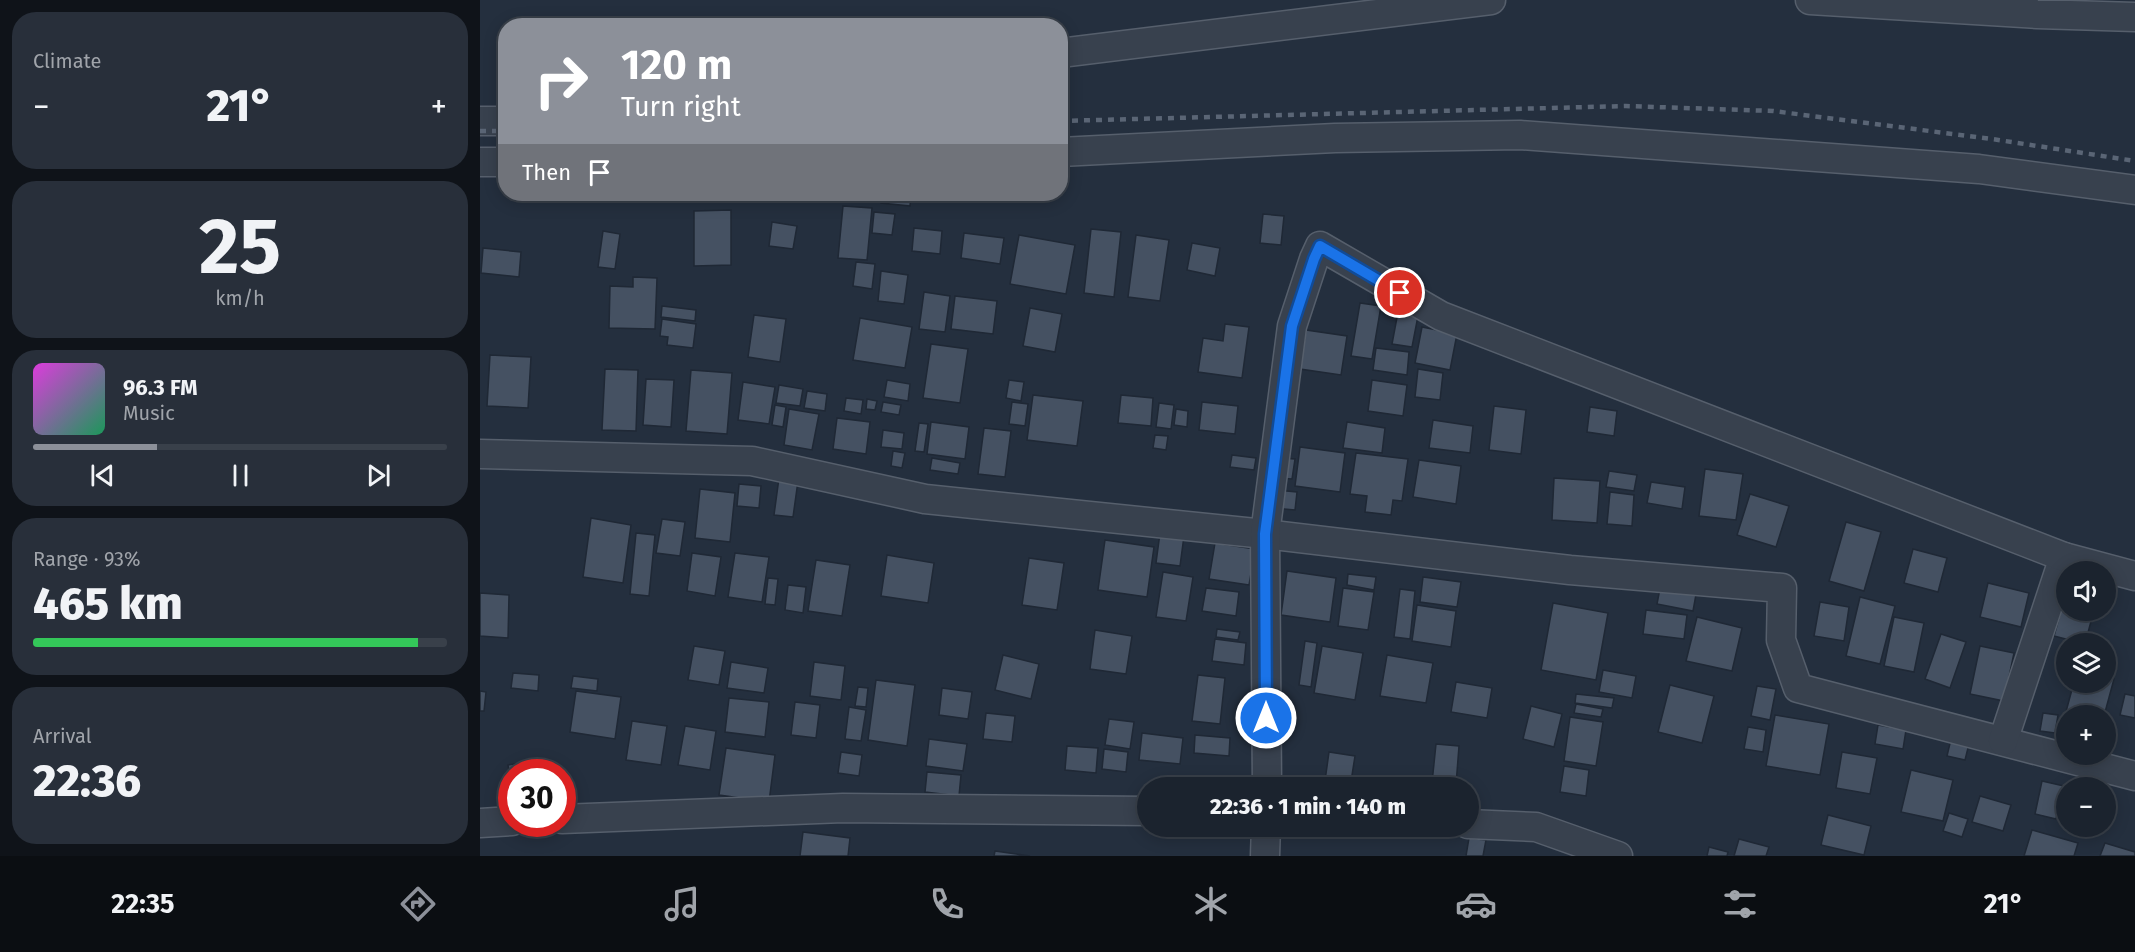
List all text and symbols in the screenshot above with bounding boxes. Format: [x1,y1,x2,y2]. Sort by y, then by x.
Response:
text: 120 m [621,40,732,90]
icon: right [522,42,600,120]
text: Climate [33,49,101,73]
text: 21° [206,79,274,133]
text: − [33,87,50,127]
text: + [431,87,447,127]
text: Turn right [621,91,741,123]
icon: arrive [583,156,616,189]
text: Then [522,159,571,186]
text: 25 [199,200,281,294]
pin [1374,267,1425,318]
icon: arrive [1383,276,1416,309]
text: km/h [215,286,265,310]
text: 96.3 FM [123,374,197,401]
text: Music [123,401,175,425]
icon: previous [86,459,119,492]
icon: pause [224,459,257,492]
icon: next [362,459,395,492]
text: Range · 93% [33,547,140,571]
map controls [2056,561,2116,837]
button: sound [2056,561,2116,621]
text: 465 km [33,577,183,631]
button: layers [2056,633,2116,693]
position arrow [1234,686,1298,750]
button: + [2056,705,2116,765]
text: Arrival [33,724,92,748]
text: 22:36 [33,754,141,808]
speed limit sign: 30 [498,759,576,837]
button: − [2056,777,2116,837]
text: 22:36 · 1 min · 140 m [1210,793,1406,820]
icon: directions [397,883,439,925]
icon: music [661,883,703,925]
icon: phone [926,883,968,925]
icon: climate [1190,883,1232,925]
icon: car [1455,883,1497,925]
icon: filters [1719,883,1761,925]
text: 22:35 [111,888,175,920]
text: 21° [1984,888,2024,920]

